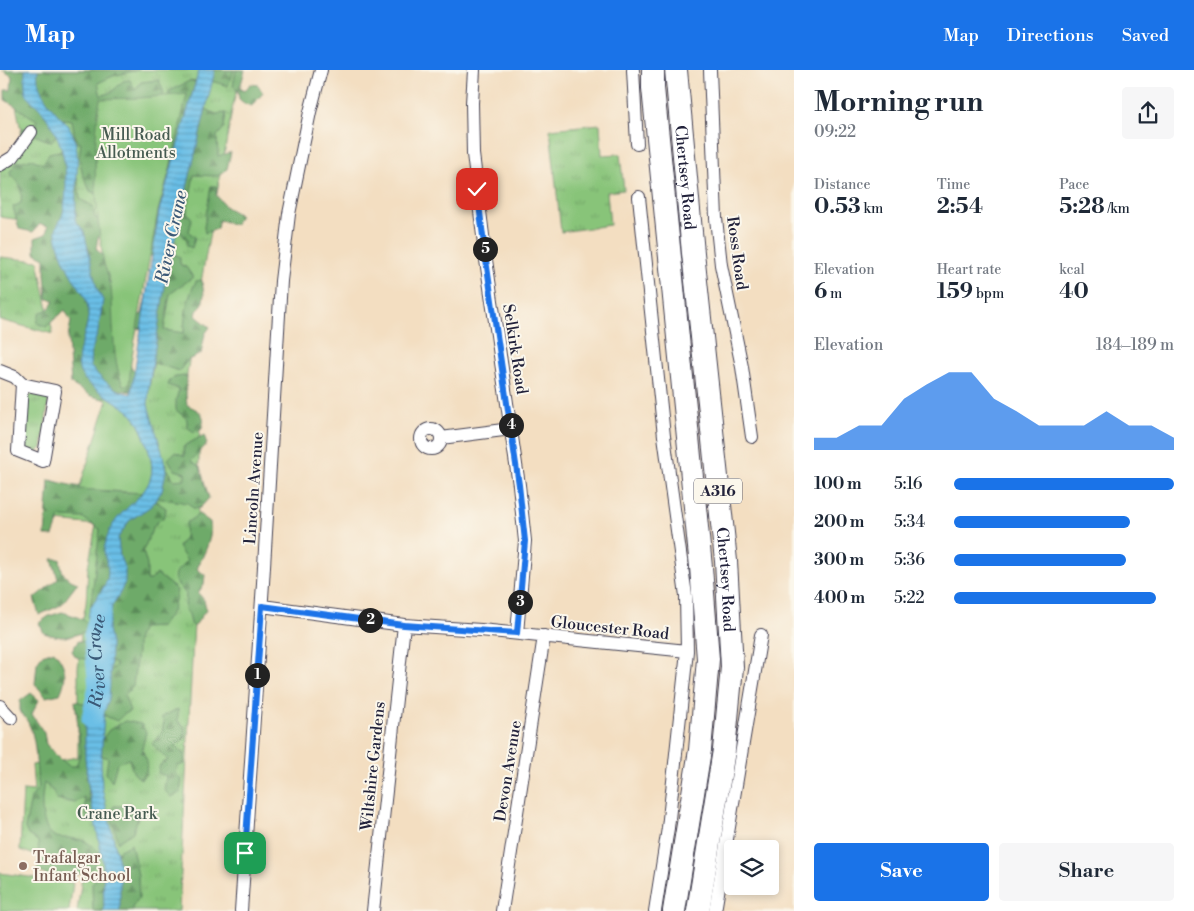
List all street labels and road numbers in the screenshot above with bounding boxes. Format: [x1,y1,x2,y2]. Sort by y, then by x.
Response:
street label: Chertsey Road [670,124,700,231]
street label: Ross Road [722,215,752,291]
street label: Selkirk Road [498,303,532,396]
street label: Lincoln Avenue [240,431,268,545]
road number: A316 [694,478,742,504]
street label: Chertsey Road [711,526,739,632]
street label: Gloucester Road [550,612,670,644]
street label: Wiltshire Gardens [356,700,390,833]
street label: Devon Avenue [490,719,526,823]

